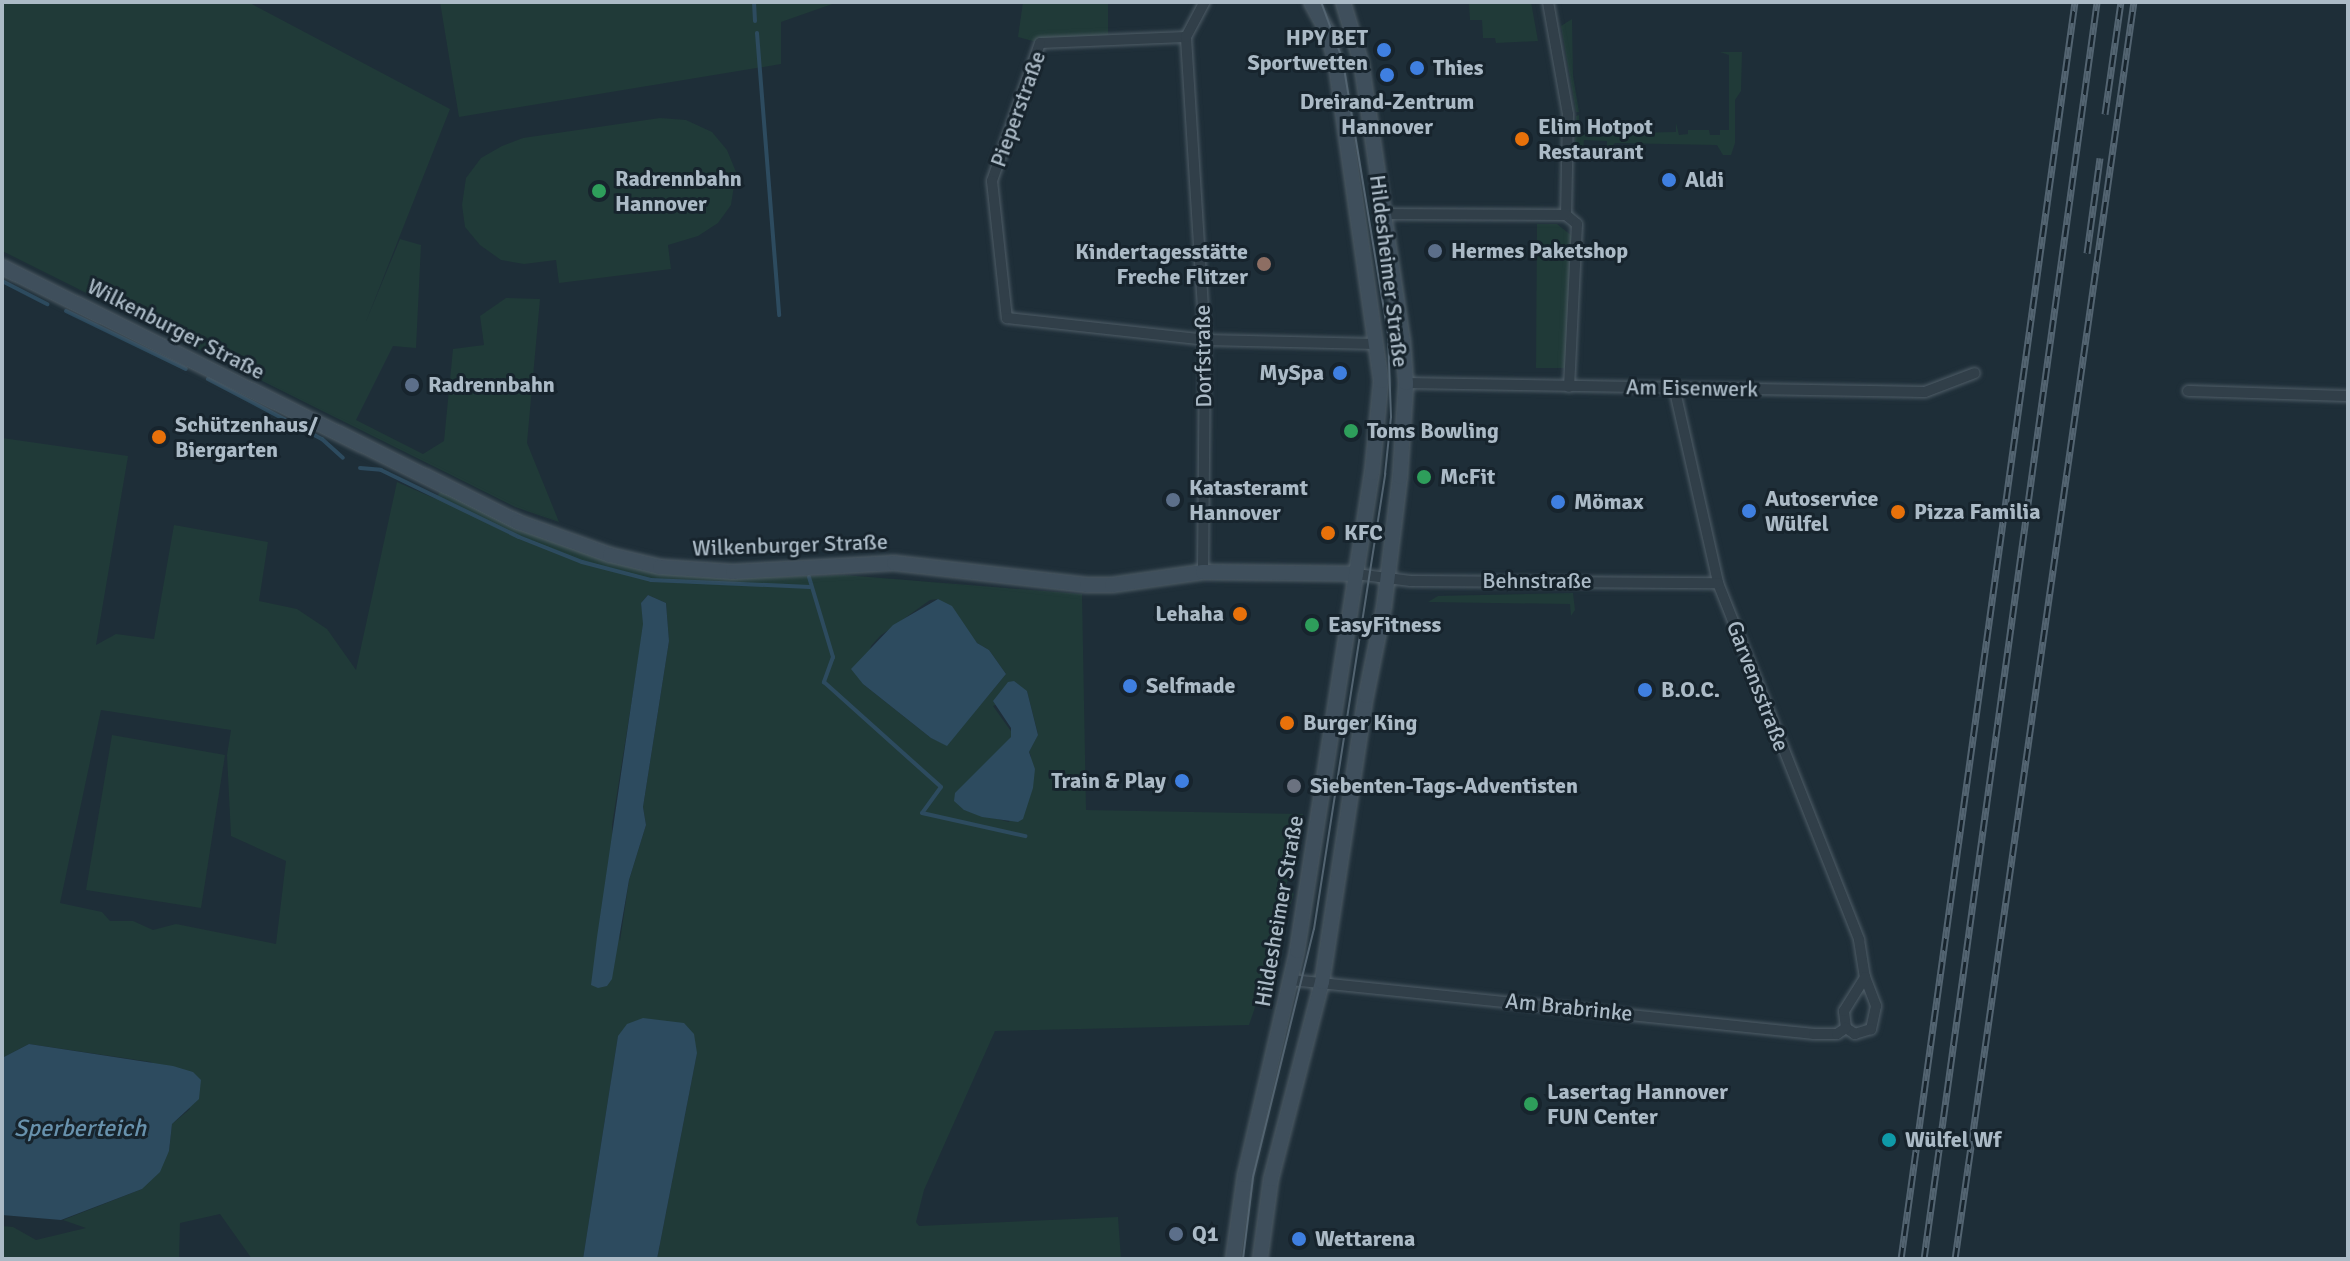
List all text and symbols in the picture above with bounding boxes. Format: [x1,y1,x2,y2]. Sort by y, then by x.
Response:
place label: HPY BET Sportwetten [1248,24,1368,76]
marker: HPY BET Sportwetten [1375,41,1393,59]
street label: Pieperstraße [985,47,1051,171]
place label: Thies [1433,55,1483,81]
marker: Thies [1408,59,1426,77]
marker: Dreirand-Zentrum Hannover [1378,66,1396,84]
place label: Dreirand-Zentrum Hannover [1300,88,1474,140]
place label: Elim Hotpot Restaurant [1538,113,1653,164]
marker: Elim Hotpot Restaurant [1513,130,1531,148]
place label: Radrennbahn Hannover [615,165,742,216]
place label: Aldi [1685,167,1724,193]
marker: Aldi [1660,171,1678,189]
street label: Hildesheimer Straße [1364,173,1414,369]
marker: Radrennbahn Hannover [590,182,608,200]
place label: Kindertagesstätte Freche Flitzer [1075,238,1248,290]
place label: Hermes Paketshop [1451,238,1628,264]
marker: Hermes Paketshop [1426,242,1444,260]
marker: Kindertagesstätte Freche Flitzer [1255,255,1273,273]
street label: Wilkenburger Straße [83,273,269,385]
street label: Dorfstraße [1189,304,1217,408]
place label: MySpa [1259,360,1324,386]
marker: MySpa [1331,364,1349,382]
place label: Radrennbahn [428,372,555,398]
street label: Am Eisenwerk [1626,374,1758,402]
marker: Radrennbahn [403,376,421,394]
place label: Schützenhaus/ Biergarten [175,411,318,462]
place label: Toms Bowling [1367,418,1499,444]
marker: Toms Bowling [1342,422,1360,440]
marker: Schützenhaus/ Biergarten [150,428,168,446]
place label: McFit [1440,464,1495,490]
marker: McFit [1415,468,1433,486]
place label: Katasteramt Hannover [1189,474,1308,526]
place label: Autoservice Wülfel [1765,485,1878,536]
place label: Mömax [1574,489,1643,515]
marker: Katasteramt Hannover [1164,491,1182,509]
marker: Mömax [1549,493,1567,511]
place label: Pizza Familia [1914,499,2040,525]
marker: Autoservice Wülfel [1740,502,1758,520]
marker: Pizza Familia [1889,503,1907,521]
place label: KFC [1344,520,1383,546]
marker: KFC [1319,524,1337,542]
street label: Wilkenburger Straße [692,528,888,562]
street label: Behnstraße [1482,568,1592,594]
place label: Lehaha [1155,601,1224,627]
marker: Lehaha [1231,605,1249,623]
place label: EasyFitness [1328,612,1441,638]
marker: EasyFitness [1303,616,1321,634]
street label: Garvensstraße [1721,617,1795,755]
place label: Selfmade [1146,673,1235,699]
marker: Selfmade [1121,677,1139,695]
place label: B.O.C. [1661,677,1720,703]
marker: B.O.C. [1636,681,1654,699]
place label: Burger King [1303,710,1417,736]
marker: Burger King [1278,714,1296,732]
place label: Train & Play [1051,768,1166,794]
marker: Train & Play [1173,772,1191,790]
place label: Siebenten-Tags-Adventisten [1310,773,1578,799]
marker: Siebenten-Tags-Adventisten [1285,777,1303,795]
street label: Hildesheimer Straße [1249,813,1309,1009]
street label: Am Brabrinke [1504,987,1634,1027]
place label: Lasertag Hannover FUN Center [1547,1078,1728,1130]
marker: Lasertag Hannover FUN Center [1522,1095,1540,1113]
water label: Sperberteich [14,1115,146,1143]
place label: Wülfel Wf [1905,1127,2001,1153]
marker: Wülfel Wf [1880,1131,1898,1149]
place label: Q1 [1192,1221,1219,1247]
marker: Q1 [1167,1225,1185,1243]
place label: Wettarena [1315,1226,1415,1252]
marker: Wettarena [1290,1230,1308,1248]

